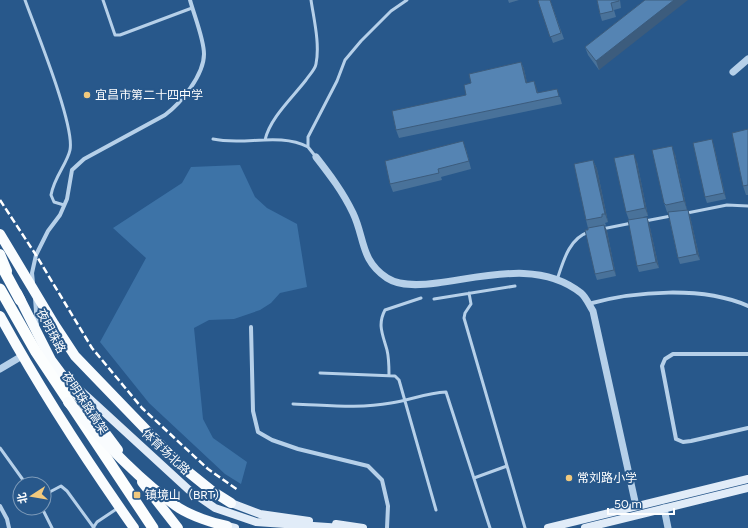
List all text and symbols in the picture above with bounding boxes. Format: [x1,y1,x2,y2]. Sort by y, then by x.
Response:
place label: 宜昌市第二十四中学 [95,88,203,102]
marker: 宜昌市第二十四中学 [82,90,92,100]
street label: 夜明珠路 [34,307,68,355]
street label: 夜明珠路高架 [59,369,111,437]
street label: 体育场北路 [139,426,193,478]
place label: 常刘路小学 [577,471,637,485]
marker: 常刘路小学 [564,473,574,483]
north arrow [12,476,52,516]
place label: 镇境山（BRT） [145,488,226,502]
marker: 镇境山（BRT） [132,490,142,500]
scale bar [608,490,674,516]
text: 北 [15,491,30,505]
text: 50 m [614,497,642,511]

